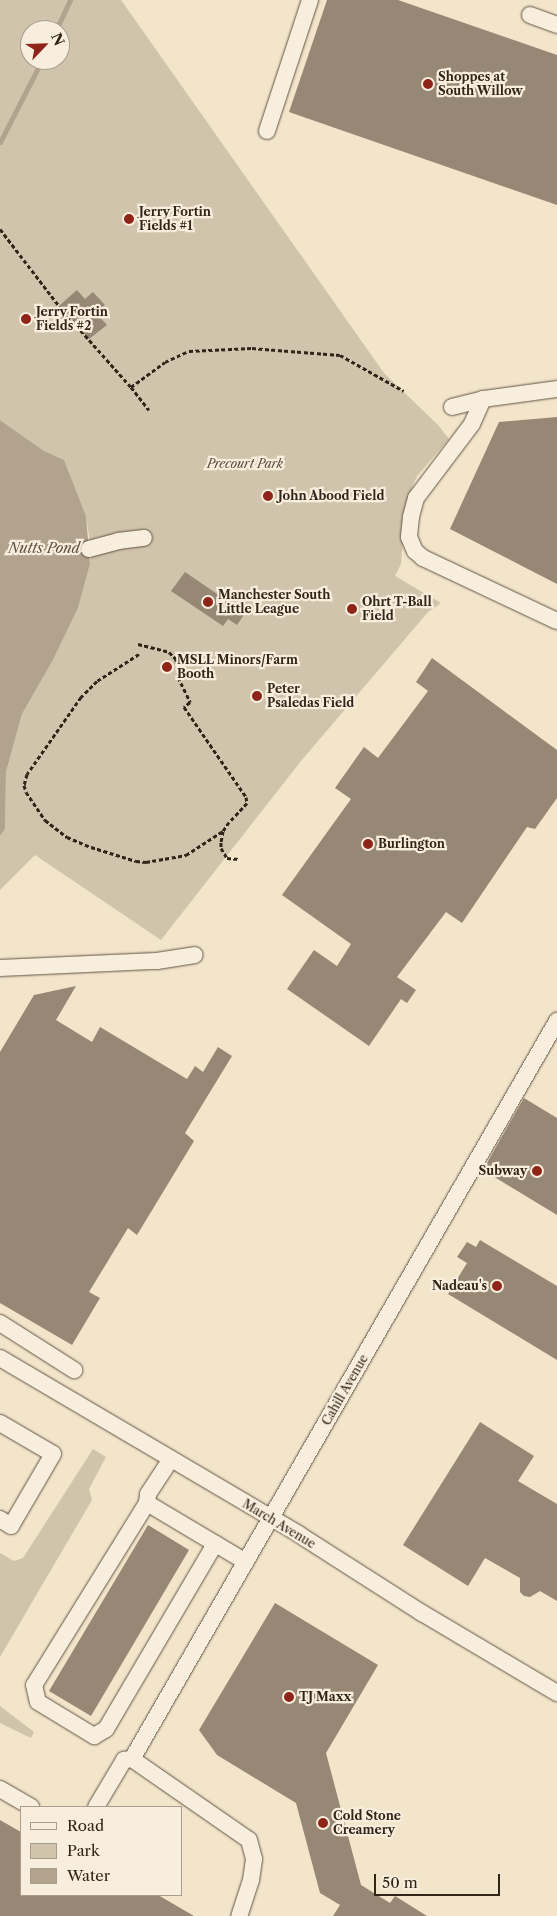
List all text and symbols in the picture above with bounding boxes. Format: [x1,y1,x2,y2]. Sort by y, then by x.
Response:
north arrow [20,20,70,70]
text: N [47,30,68,49]
place label: Shoppes at South Willow [438,70,523,98]
marker: Shoppes at South Willow [422,78,434,90]
place label: Jerry Fortin Fields #1 [139,205,211,233]
marker: Jerry Fortin Fields #1 [123,213,135,225]
place label: Jerry Fortin Fields #2 [36,305,108,333]
marker: Jerry Fortin Fields #2 [20,313,32,325]
park label: Precourt Park [207,457,283,471]
place label: John Abood Field [278,489,385,503]
marker: John Abood Field [262,490,274,502]
water label: Nutts Pond [8,540,80,556]
place label: Manchester South Little League [218,588,330,616]
place label: Ohrt T-Ball Field [362,595,432,623]
marker: Manchester South Little League [202,596,214,608]
marker: Ohrt T-Ball Field [346,603,358,615]
place label: MSLL Minors/Farm Booth [177,653,298,681]
marker: MSLL Minors/Farm Booth [161,661,173,673]
place label: Peter Psaledas Field [267,682,354,710]
marker: Peter Psaledas Field [251,690,263,702]
place label: Burlington [378,837,445,851]
marker: Burlington [362,838,374,850]
place label: Subway [479,1164,527,1178]
marker: Subway [531,1165,543,1177]
place label: Nadeau's [432,1279,487,1293]
marker: Nadeau's [491,1280,503,1292]
street label: Cahill Avenue [319,1352,371,1428]
street label: March Avenue [240,1496,318,1552]
place label: TJ Maxx [299,1690,351,1704]
marker: TJ Maxx [283,1691,295,1703]
legend [20,1806,182,1896]
place label: Cold Stone Creamery [333,1809,401,1837]
text: Road [67,1816,104,1835]
marker: Cold Stone Creamery [317,1817,329,1829]
text: Park [67,1841,100,1860]
scale bar [377,1864,503,1896]
text: Water [67,1866,110,1885]
text: 50 m [382,1873,418,1892]

